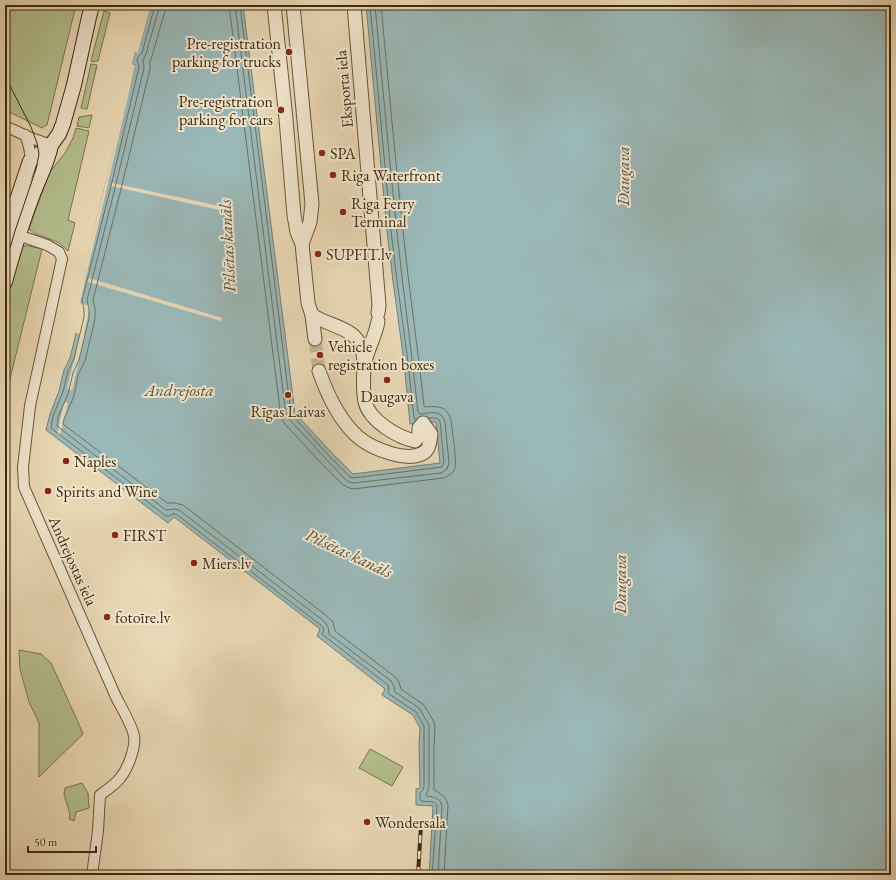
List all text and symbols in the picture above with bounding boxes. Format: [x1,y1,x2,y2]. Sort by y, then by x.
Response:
place label: Pre-registration parking for trucks [172,33,282,72]
marker: Pre-registration parking for trucks [284,47,294,57]
street label: Eksporta iela [330,48,358,129]
place label: Pre-registration parking for cars [179,91,274,130]
marker: Pre-registration parking for cars [276,105,286,115]
place label: SPA [330,143,357,164]
water label: Daugava [612,146,634,207]
marker: SPA [317,148,327,158]
place label: Riga Waterfront [341,165,441,186]
marker: Riga Waterfront [328,170,338,180]
place label: Riga Ferry Terminal [351,193,416,232]
water label: Pilsētas kanāls [214,199,240,293]
marker: Riga Ferry Terminal [338,207,348,217]
place label: SUPFIT.lv [326,244,393,265]
marker: SUPFIT.lv [313,249,323,259]
place label: Vehicle registration boxes [328,336,434,375]
marker: Vehicle registration boxes [315,350,325,360]
marker: Daugava [382,375,392,385]
water label: Andrejosta [142,379,214,401]
place label: Daugava [360,386,414,407]
marker: Rīgas Laivas [283,390,293,400]
place label: Rīgas Laivas [250,401,326,422]
place label: Naples [74,451,116,472]
marker: Naples [61,456,71,466]
place label: Spirits and Wine [56,481,157,502]
marker: Spirits and Wine [43,486,53,496]
street label: Andrejostas iela [43,512,102,610]
water label: Pilsētas kanāls [302,523,396,583]
place label: FIRST [123,525,166,546]
marker: FIRST [110,530,120,540]
place label: Miers.lv [202,553,253,574]
water label: Daugava [609,554,631,615]
marker: Miers.lv [189,558,199,568]
place label: fotoīre.lv [115,607,172,628]
marker: fotoīre.lv [102,612,112,622]
place label: Wondersala [375,812,446,833]
marker: Wondersala [362,817,372,827]
scale bar [28,828,96,854]
text: 50 m [34,834,58,850]

